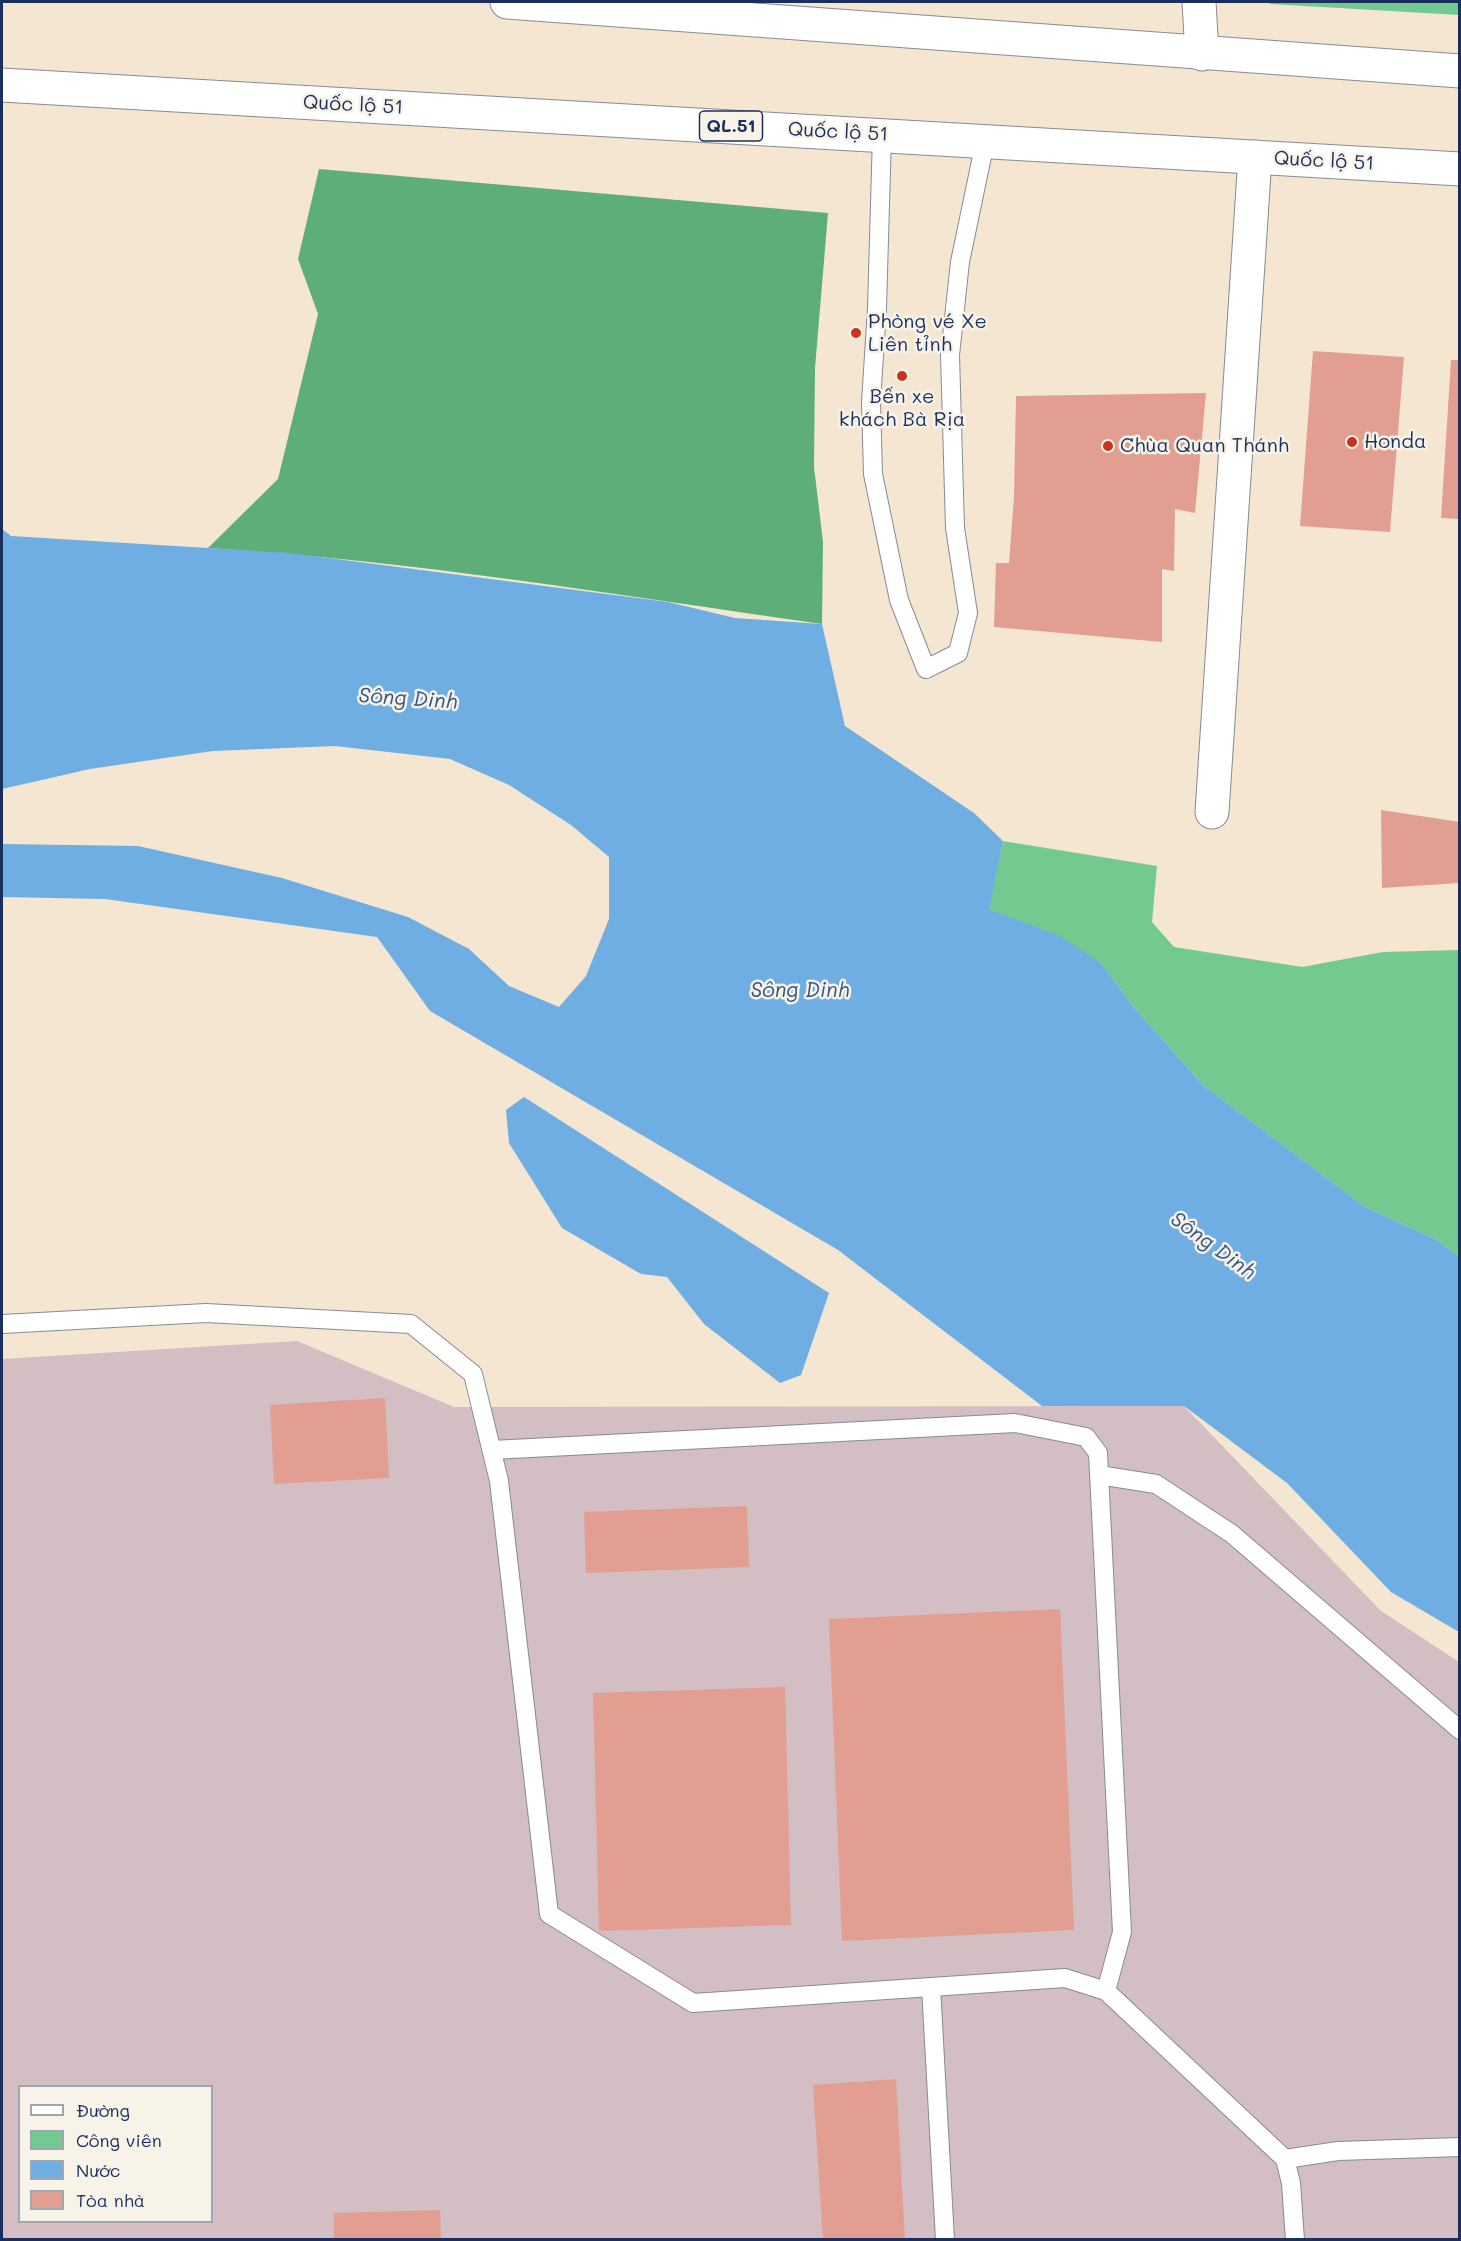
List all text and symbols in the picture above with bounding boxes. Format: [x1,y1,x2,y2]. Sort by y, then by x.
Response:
street label: Quốc lộ 51 [302,90,404,120]
road number: QL.51 [700,111,762,141]
street label: Quốc lộ 51 [787,117,889,147]
street label: Quốc lộ 51 [1273,146,1375,176]
place label: Phòng vé Xe Liên tỉnh [868,310,987,357]
marker: Phòng vé Xe Liên tỉnh [849,326,863,340]
marker: Bến xe khách Bà Rịa [895,369,909,383]
place label: Bến xe khách Bà Rịa [839,385,965,432]
place label: Honda [1364,430,1426,454]
place label: Chùa Quan Thánh [1120,434,1289,458]
marker: Honda [1345,435,1359,449]
marker: Chùa Quan Thánh [1101,439,1115,453]
water label: Sông Dinh [358,683,458,715]
water label: Sông Dinh [750,978,850,1004]
water label: Sông Dinh [1165,1207,1261,1285]
legend [18,2085,213,2223]
text: Đường [76,2098,130,2122]
text: Công viên [76,2128,162,2152]
text: Nước [76,2158,120,2182]
text: Tòa nhà [76,2188,145,2212]

